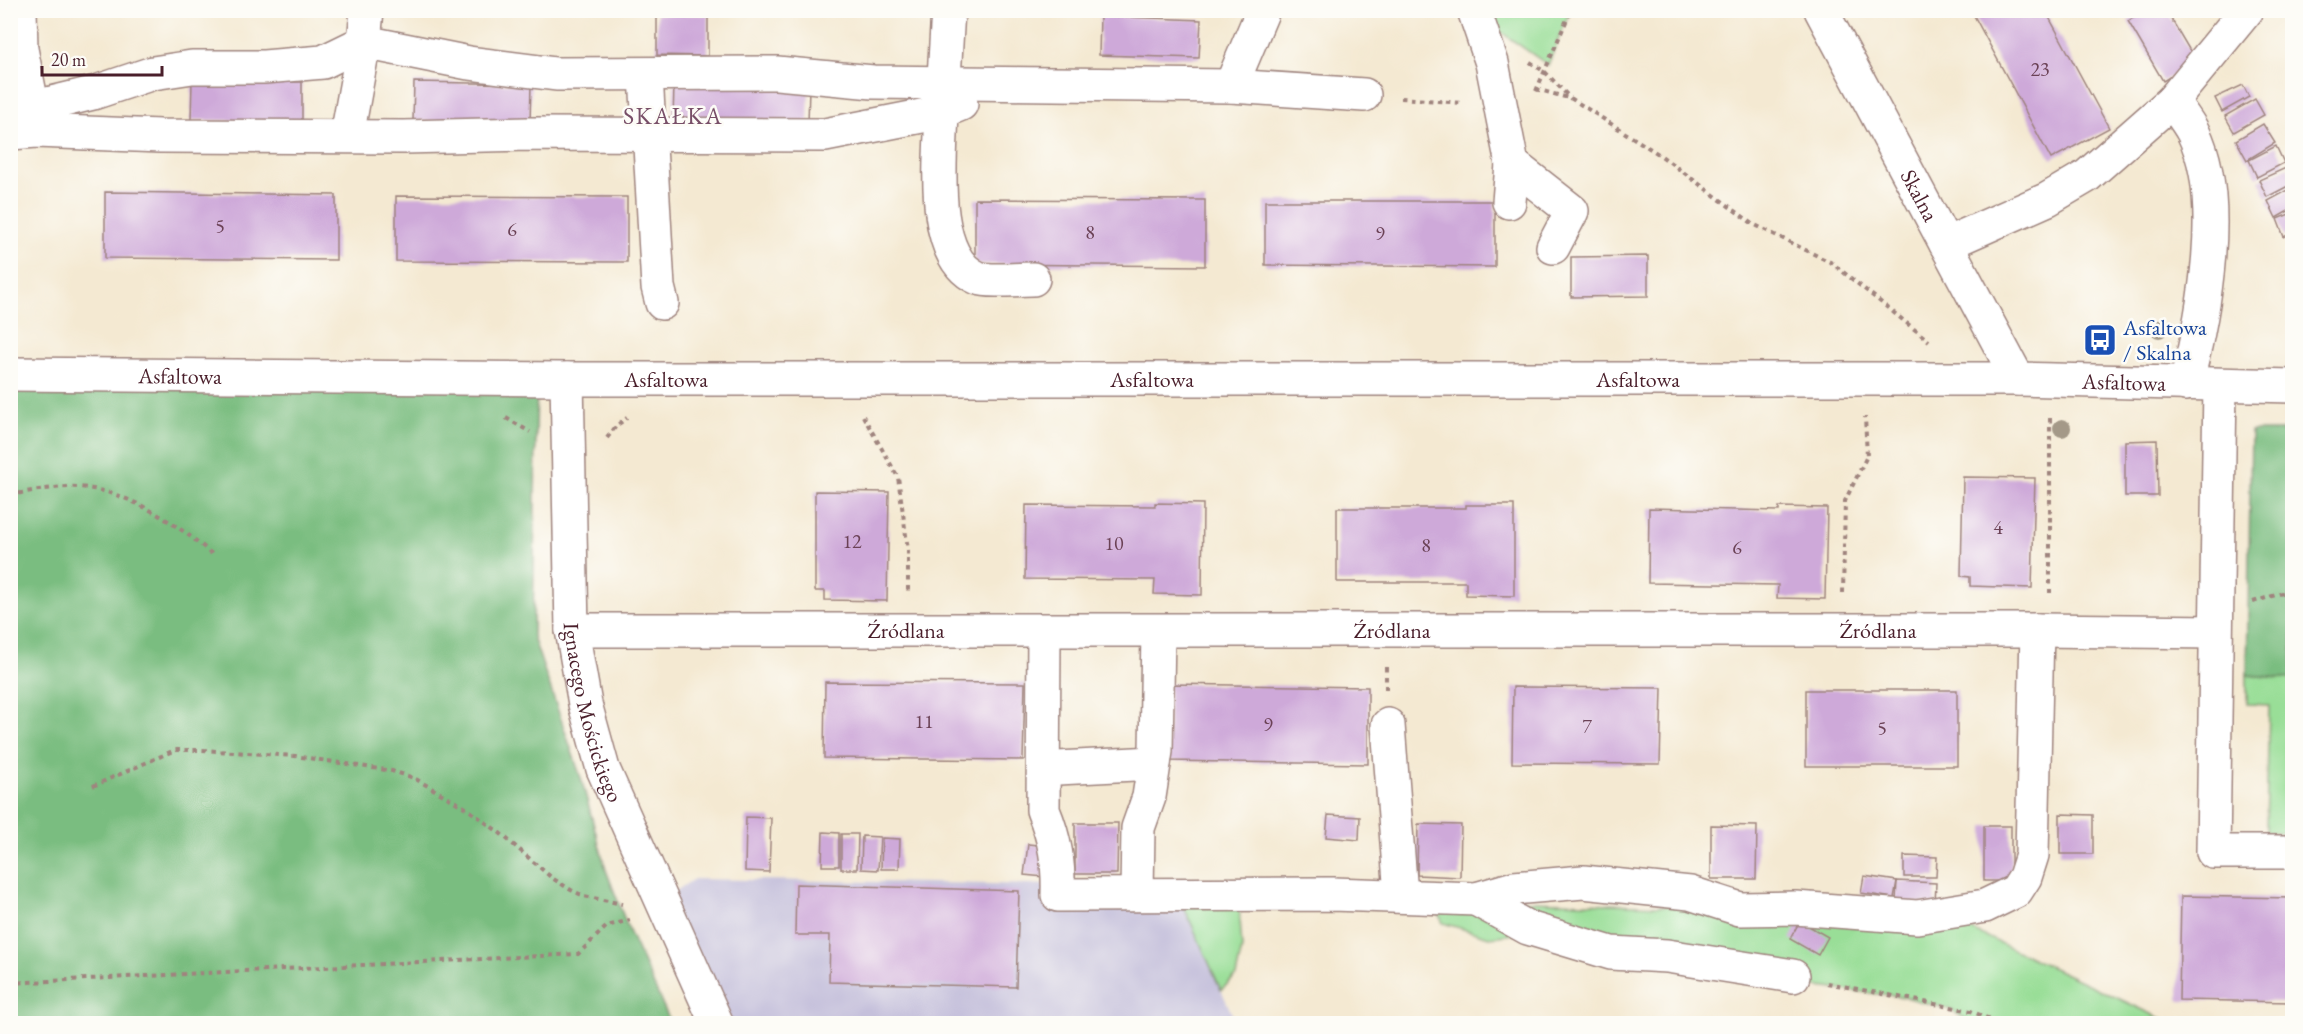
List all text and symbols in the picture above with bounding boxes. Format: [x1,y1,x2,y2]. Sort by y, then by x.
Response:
scale bar [42,39,162,77]
text: 20 m [51,48,86,71]
house number: 23 [2030,56,2050,82]
district label: SKAŁKA [623,100,723,131]
street label: Skalna [1894,164,1946,227]
house number: 5 [215,213,225,239]
house number: 6 [507,216,517,242]
house number: 8 [1085,219,1095,245]
house number: 9 [1375,220,1385,246]
place label: Asfaltowa / Skalna [2122,313,2207,367]
bus stop icon: Asfaltowa / Skalna [2082,322,2118,358]
street label: Asfaltowa [137,361,222,390]
street label: Asfaltowa [623,365,708,394]
street label: Asfaltowa [1109,365,1194,394]
street label: Asfaltowa [1595,365,1680,394]
street label: Asfaltowa [2081,366,2166,397]
house number: 4 [1993,514,2003,540]
house number: 12 [842,528,862,554]
house number: 10 [1104,530,1124,556]
house number: 8 [1421,532,1431,558]
house number: 6 [1732,534,1742,560]
street label: Źródlana [867,616,945,645]
street label: Źródlana [1353,616,1431,645]
street label: Źródlana [1839,616,1917,645]
street label: Ignacego Mościckiego [557,622,631,807]
house number: 11 [914,708,934,734]
house number: 9 [1263,711,1273,737]
house number: 7 [1582,713,1592,739]
house number: 5 [1877,715,1887,741]

